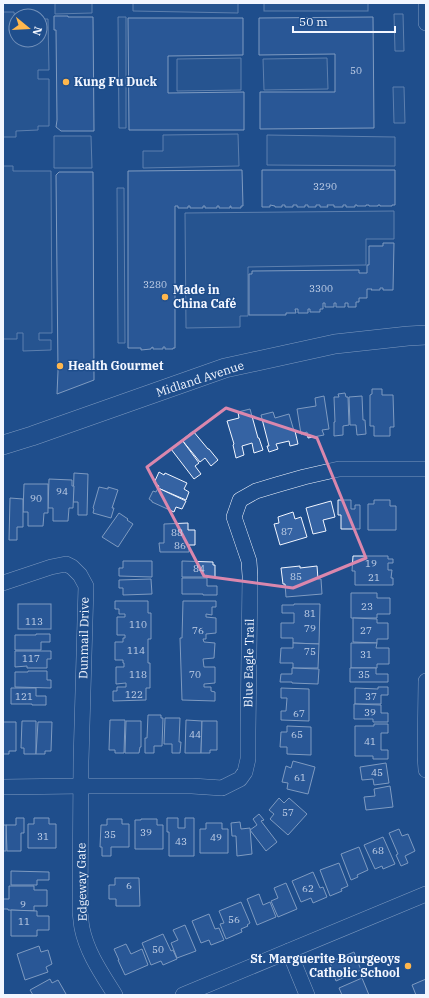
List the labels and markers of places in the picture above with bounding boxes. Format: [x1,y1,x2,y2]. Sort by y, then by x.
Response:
place label: Kung Fu Duck [74,74,158,89]
marker: Kung Fu Duck [61,77,71,87]
place label: Made in China Café [173,282,236,311]
marker: Made in China Café [160,292,170,302]
place label: Health Gourmet [68,358,164,373]
marker: Health Gourmet [55,361,65,371]
place label: St. Marguerite Bourgeoys Catholic School [250,951,400,980]
marker: St. Marguerite Bourgeoys Catholic School [403,961,413,971]

